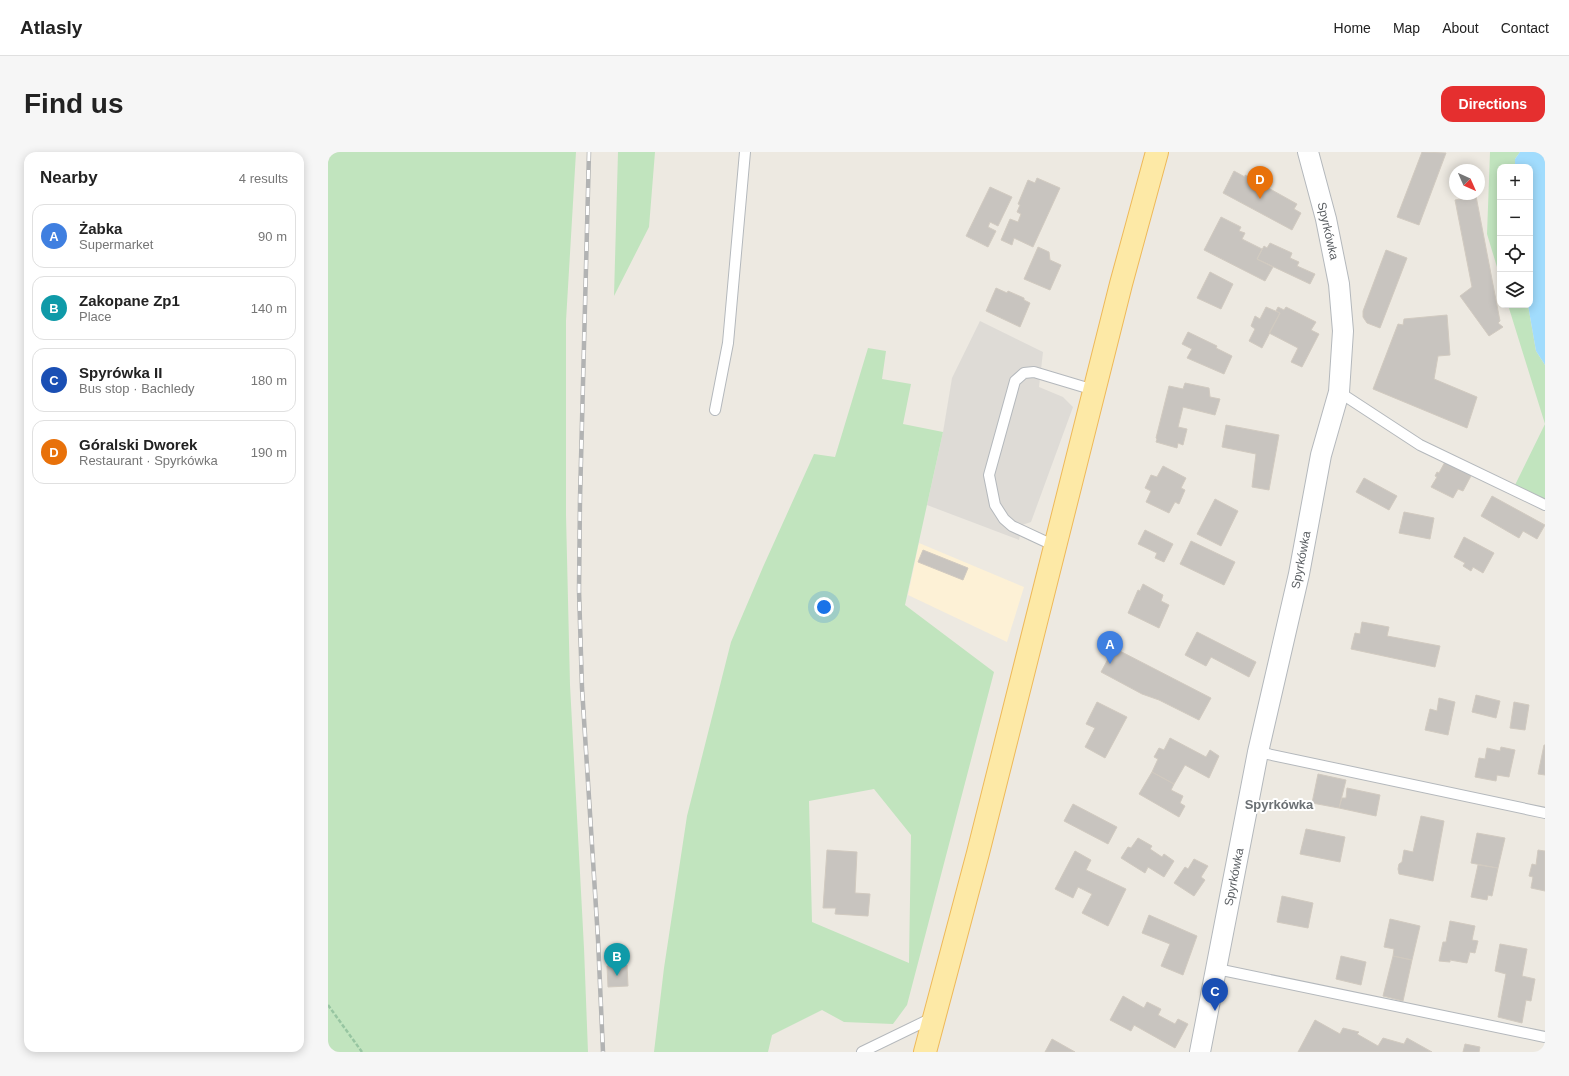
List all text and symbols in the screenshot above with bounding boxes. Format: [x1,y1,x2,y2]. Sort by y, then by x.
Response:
text: Atlasly [20,17,82,38]
text: Home [1334,20,1371,36]
text: Map [1393,20,1420,36]
text: About [1442,20,1479,36]
text: Contact [1501,20,1549,36]
button: Directions [1441,86,1545,122]
text: Find us [24,88,124,119]
north arrow [1449,164,1485,200]
map controls [1497,164,1533,308]
button: + [1497,164,1533,200]
pin: D [1247,166,1273,199]
text: Nearby [40,168,98,187]
text: 4 results [239,171,288,186]
button: − [1497,200,1533,236]
street label: Spyrkówka [1315,201,1341,261]
text: Żabka [79,220,122,237]
text: A [49,229,59,244]
text: 90 m [258,229,287,244]
button: locate [1497,236,1533,272]
text: Supermarket [79,237,153,252]
button: layers [1497,272,1533,308]
text: Zakopane Zp1 [79,292,180,309]
text: B [49,301,59,316]
text: 140 m [251,301,287,316]
text: Place [79,309,112,324]
text: Spyrówka II [79,364,162,381]
text: C [49,373,59,388]
text: 180 m [251,373,287,388]
text: Bus stop · Bachledy [79,381,195,396]
text: Góralski Dworek [79,436,197,453]
text: D [49,445,59,460]
text: 190 m [251,445,287,460]
text: Restaurant · Spyrkówka [79,453,218,468]
street label: Spyrkówka [1289,530,1314,590]
your location [814,597,834,617]
pin: A [1097,631,1123,664]
district label: Spyrkówka [1245,797,1314,812]
street label: Spyrkówka [1222,847,1247,907]
pin: B [604,943,630,976]
pin: C [1202,978,1228,1011]

